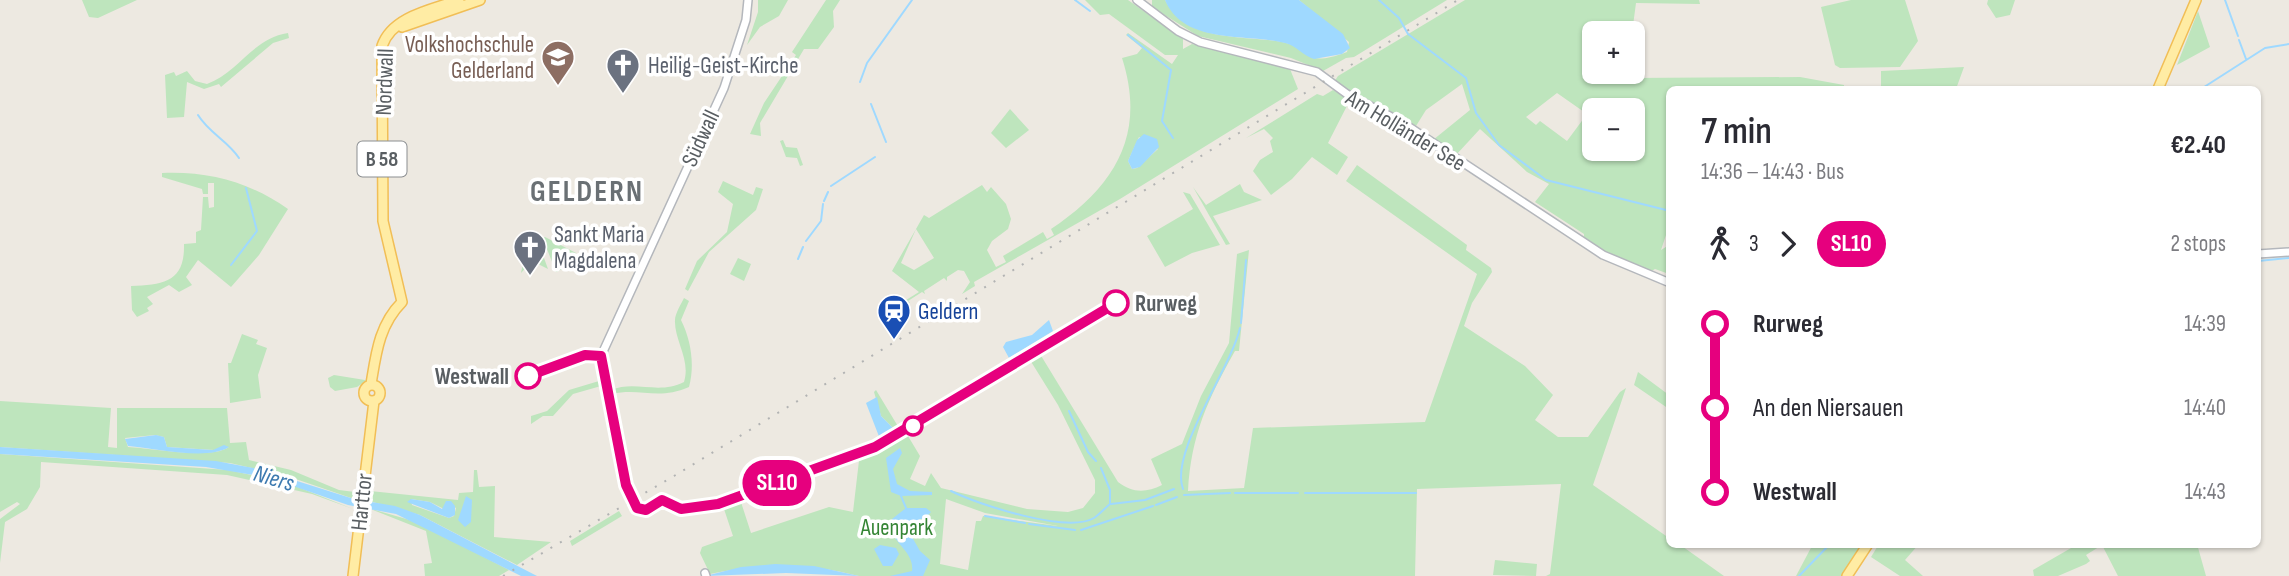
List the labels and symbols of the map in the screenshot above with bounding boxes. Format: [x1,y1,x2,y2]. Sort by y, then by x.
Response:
place label: Volkshochschule Gelderland [405,31,534,85]
school or university icon: Volkshochschule Gelderland [539,38,577,87]
church icon: Heilig-Geist-Kirche [604,46,642,95]
street label: Nordwall [370,48,400,116]
place label: Heilig-Geist-Kirche [648,52,798,80]
street label: Am Holländer See [1340,84,1470,178]
street label: Südwall [676,106,726,171]
road number: B 58 [358,142,406,176]
district label: GELDERN [530,174,644,210]
place label: Sankt Maria Magdalena [554,221,644,275]
church icon: Sankt Maria Magdalena [511,228,549,277]
marker: Rurweg [1103,290,1129,316]
place label: Rurweg [1135,290,1197,318]
station icon: Geldern [875,292,913,341]
place label: Geldern [918,298,978,326]
place label: Westwall [435,363,509,391]
marker: Westwall [515,363,541,389]
unlabelled marker [903,416,923,436]
water label: Niers [250,459,298,498]
line badge: SL10 [728,460,826,506]
street label: Harttor [345,472,379,532]
park label: Auenpark [860,514,933,542]

